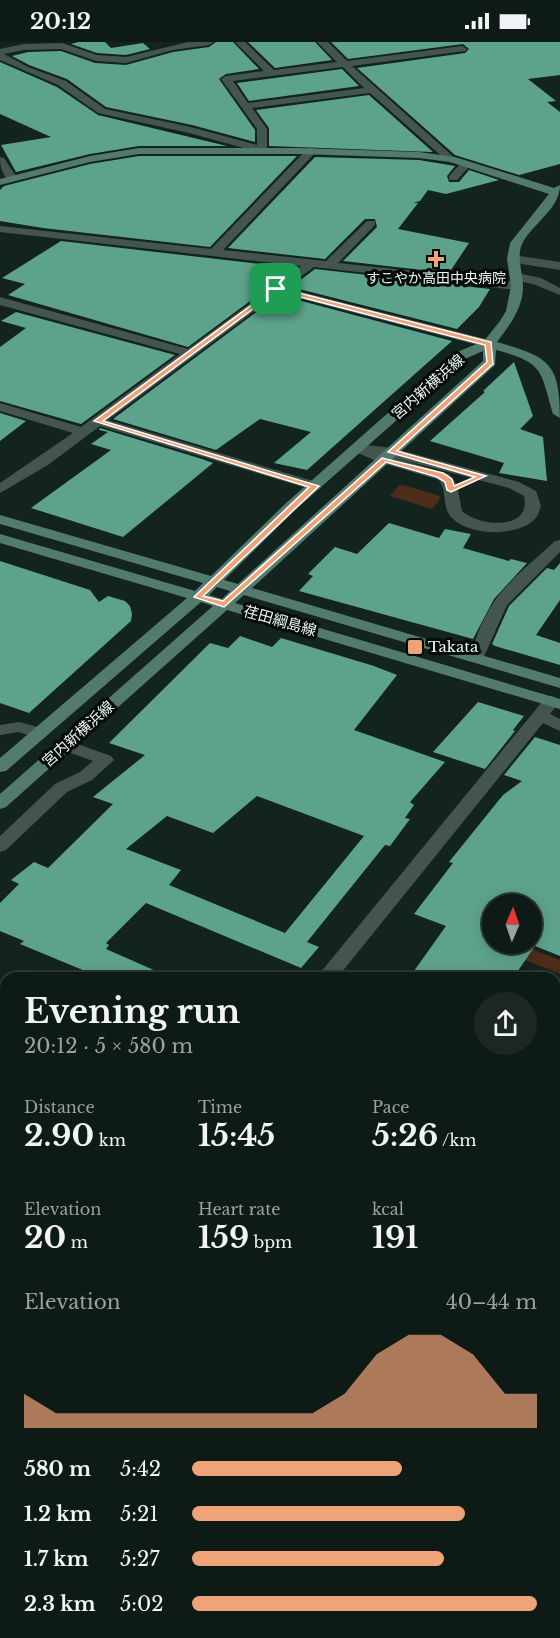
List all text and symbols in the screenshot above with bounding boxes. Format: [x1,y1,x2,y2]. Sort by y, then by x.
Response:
text: 20:12 [30,8,91,35]
marker: すこやか高田中央病院 [427,250,445,268]
pin [250,263,301,314]
place label: すこやか高田中央病院 [366,269,506,287]
icon: arrive [259,272,292,305]
street label: 宮内新横浜線 [387,350,468,423]
street label: 荏田綱島線 [241,601,319,640]
place label: Takata [428,637,479,656]
marker: Takata [406,638,424,656]
street label: 宮内新横浜線 [38,696,117,771]
north arrow [482,894,542,954]
map controls [482,894,542,954]
text: Evening run [24,991,240,1032]
button: share [474,992,537,1055]
text: 20:12 · 5 × 580 m [24,1034,193,1058]
text: Distance [24,1097,95,1117]
text: Time [198,1097,242,1117]
text: Pace [372,1097,409,1117]
text: 2.90 [24,1117,94,1154]
text: 15:45 [198,1117,275,1154]
text: 5:26 [372,1117,438,1154]
text: km [94,1130,126,1150]
text: /km [438,1130,476,1150]
text: Elevation [24,1199,101,1219]
text: Heart rate [198,1199,280,1219]
text: kcal [372,1199,404,1219]
text: 20 [24,1219,66,1256]
text: 159 [198,1219,249,1256]
text: 191 [372,1219,418,1256]
text: m [66,1232,88,1252]
text: bpm [249,1232,292,1252]
text: Elevation [24,1290,121,1314]
text: 40–44 m [446,1290,537,1314]
text: 580 m [24,1457,91,1481]
text: 5:42 [120,1457,161,1481]
text: 1.2 km [24,1502,92,1526]
text: 5:21 [120,1502,158,1526]
text: 1.7 km [24,1547,89,1571]
text: 5:27 [120,1547,159,1571]
text: 2.3 km [24,1592,96,1616]
text: 5:02 [120,1592,164,1616]

